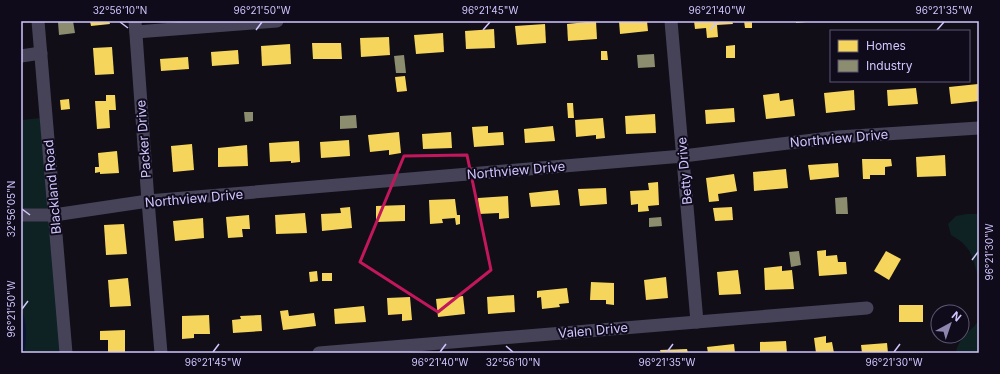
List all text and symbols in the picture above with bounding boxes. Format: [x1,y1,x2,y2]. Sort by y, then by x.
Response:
text: 32°56'10"N [93,4,147,16]
text: 96°21'50"W [233,4,291,16]
text: 96°21'45"W [462,4,518,16]
text: 96°21'40"W [689,4,746,16]
text: 96°21'35"W [916,4,973,16]
legend [830,30,970,82]
text: Homes [866,38,906,53]
text: Industry [866,58,913,73]
street label: Packer Drive [132,99,154,179]
street label: Northview Drive [789,126,889,150]
street label: Betty Drive [673,137,695,205]
street label: Blackland Road [40,139,64,235]
street label: Northview Drive [466,158,566,182]
text: 32°56'05"N [5,181,17,237]
street label: Northview Drive [144,186,244,210]
text: 96°21'30"W [983,223,995,281]
text: 96°21'50"W [5,280,17,338]
north arrow [930,304,970,344]
text: N [949,308,964,324]
street label: Valen Drive [557,319,629,341]
text: 96°21'45"W [185,356,241,368]
text: 96°21'40"W [412,356,469,368]
text: 32°56'10"N [486,356,540,368]
text: 96°21'35"W [639,356,696,368]
text: 96°21'30"W [865,356,923,368]

